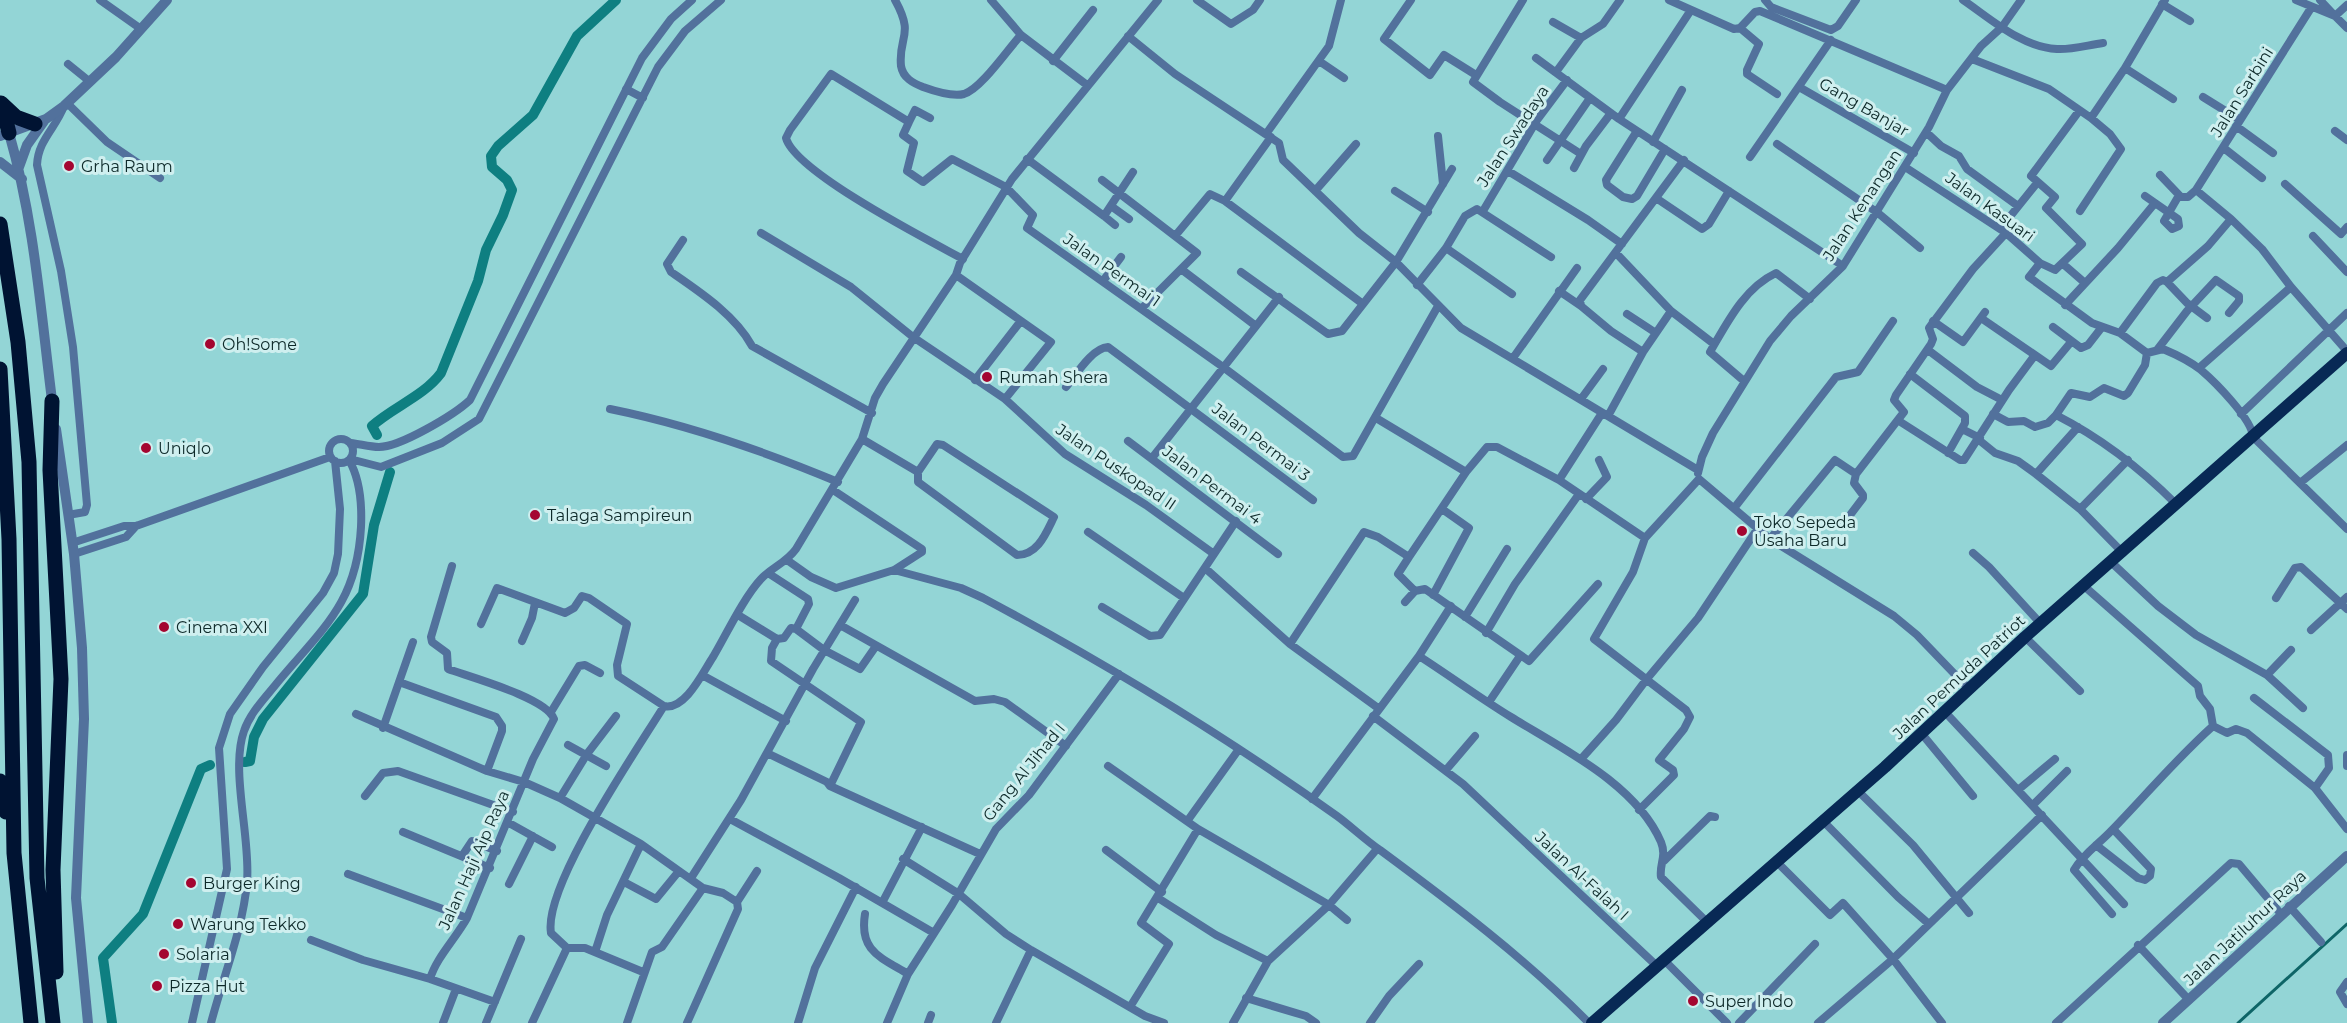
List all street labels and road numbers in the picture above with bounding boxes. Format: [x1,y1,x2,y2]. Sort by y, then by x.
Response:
street label: Jalan Sarbini [2206,44,2277,141]
street label: Gang Banjar [1816,74,1912,140]
street label: Jalan Swadaya [1473,82,1553,191]
street label: Jalan Kenangan [1818,146,1905,265]
street label: Jalan Kasuari [1941,168,2038,246]
street label: Jalan Permai 1 [1059,229,1164,311]
street label: Jalan Permai 3 [1208,398,1314,485]
street label: Jalan Puskopad II [1052,419,1180,514]
street label: Jalan Permai 4 [1158,441,1266,529]
street label: Jalan Pemuda Patriot [1888,610,2029,744]
street label: Gang Al Jihad I [979,719,1069,825]
street label: Jalan Haji Aip Raya [434,787,513,934]
street label: Jalan Al-Falah I [1531,827,1633,924]
street label: Jalan Jatiluhur Raya [2179,866,2310,990]

